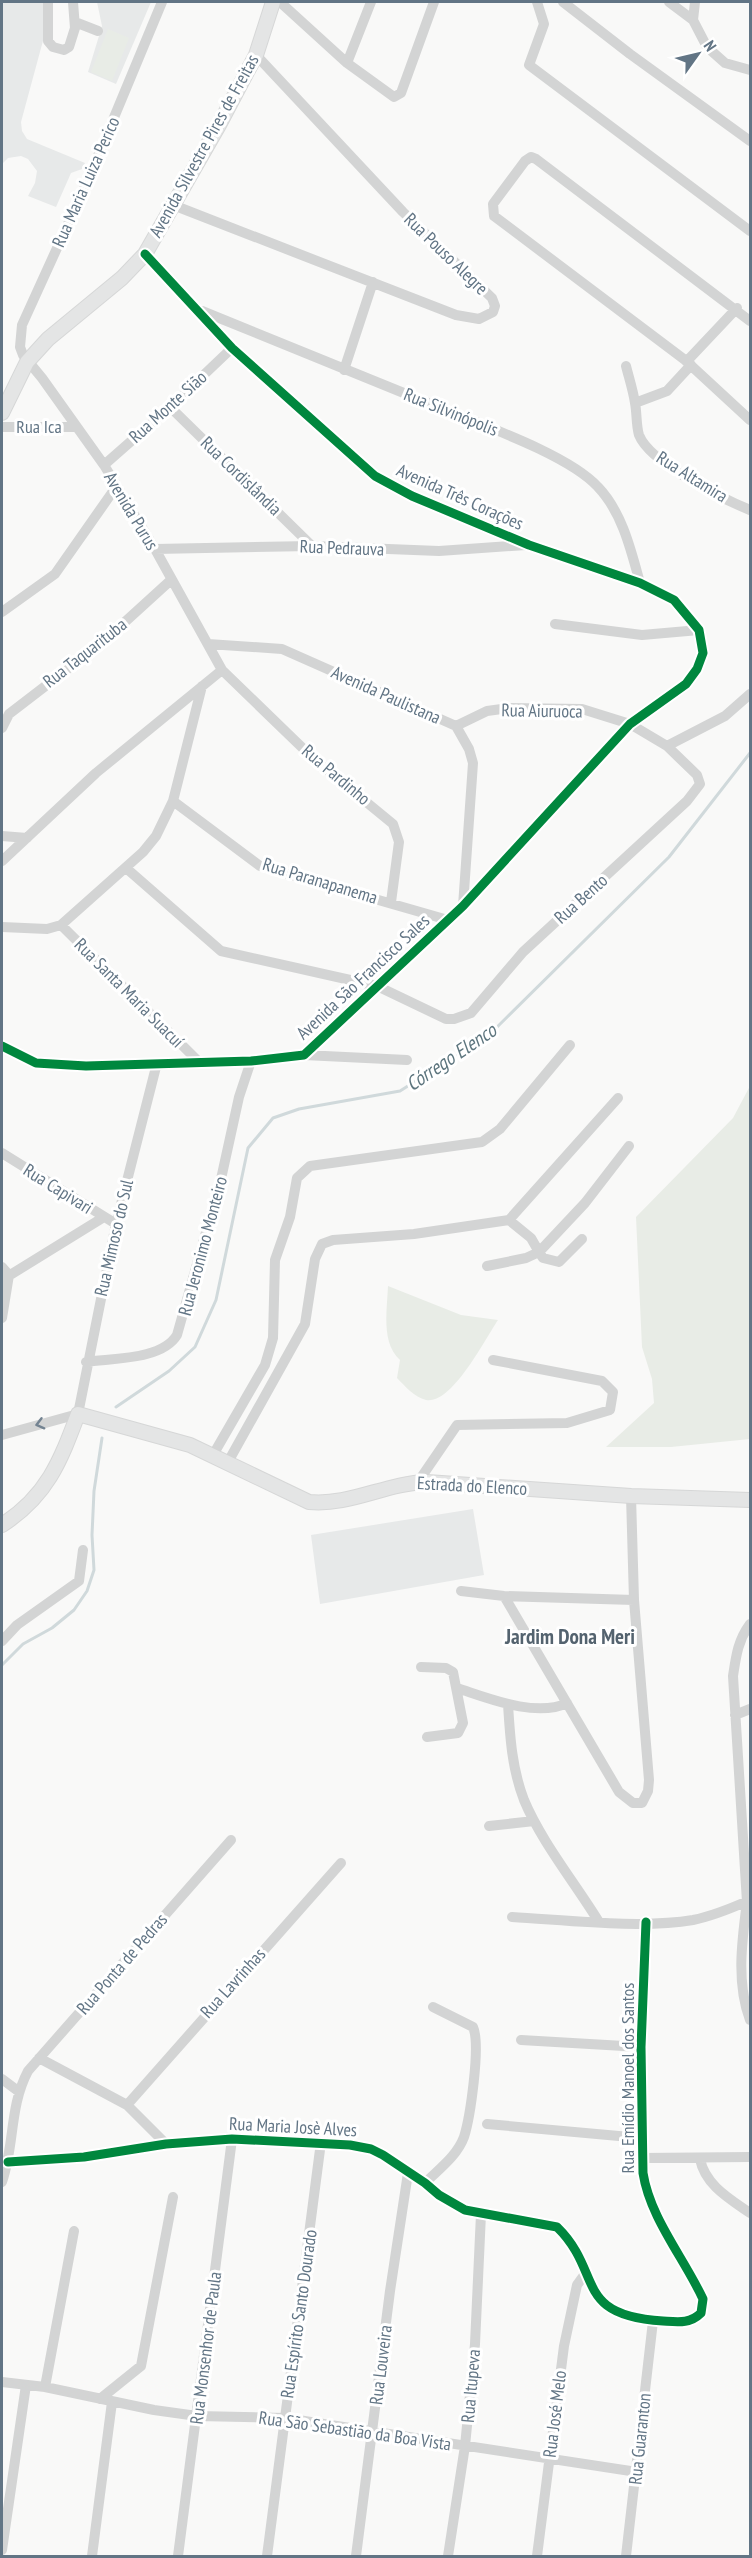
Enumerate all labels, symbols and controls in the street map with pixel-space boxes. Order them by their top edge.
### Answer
north arrow [668,24,728,84]
text: N [700,36,721,55]
street label: Avenida Silvestre Pires de Freitas [144,50,263,241]
street label: Rua Maria Luiza Perico [47,113,125,251]
street label: Rua Pouso Alegre [400,208,493,299]
street label: Rua Monte Sião [124,365,212,448]
street label: Rua Silvinópolis [401,382,502,441]
street label: Rua Ica [16,415,62,438]
street label: Rua Cordislândia [196,431,287,520]
street label: Rua Altamira [652,446,732,507]
street label: Avenida Três Corações [393,458,527,535]
street label: Avenida Purus [99,467,164,554]
street label: Rua Pedrauva [299,535,385,560]
street label: Rua Taquarituba [38,613,131,692]
street label: Avenida Paulistana [328,660,444,729]
street label: Rua Aiuruoca [501,698,583,723]
street label: Rua Pardinho [297,739,375,810]
street label: Rua Paranapanema [260,852,380,909]
street label: Rua Bento [549,869,612,929]
street label: Avenida São Francisco Sales [291,909,434,1044]
street label: Rua Santa Maria Suacuí [70,933,189,1052]
water label: Córrego Elenco [401,1017,502,1097]
street label: Rua Capivari [19,1158,97,1219]
street label: Rua Jeronimo Monteiro [173,1174,232,1318]
street label: Rua Mimoso do Sul [89,1176,138,1299]
one-way arrow [35,1416,45,1429]
street label: Estrada do Elenco [416,1471,528,1500]
district label: Jardim Dona Meri [504,1623,635,1650]
street label: Rua Ponta de Pedras [71,1908,172,2019]
street label: Rua Lavrinhas [195,1943,270,2023]
street label: Rua Emídio Manoel dos Santos [616,1983,639,2173]
street label: Rua Maria Josè Alves [228,2112,358,2141]
street label: Rua Espírito Santo Dourado [275,2228,322,2400]
street label: Rua Monsenhor de Paula [185,2270,226,2426]
street label: Rua Louveira [364,2324,397,2406]
street label: Rua Itupeva [456,2348,485,2424]
street label: Rua José Melo [538,2369,571,2459]
street label: Rua Guaranton [623,2392,656,2486]
street label: Rua São Sebastião da Boa Vista [257,2406,453,2455]

